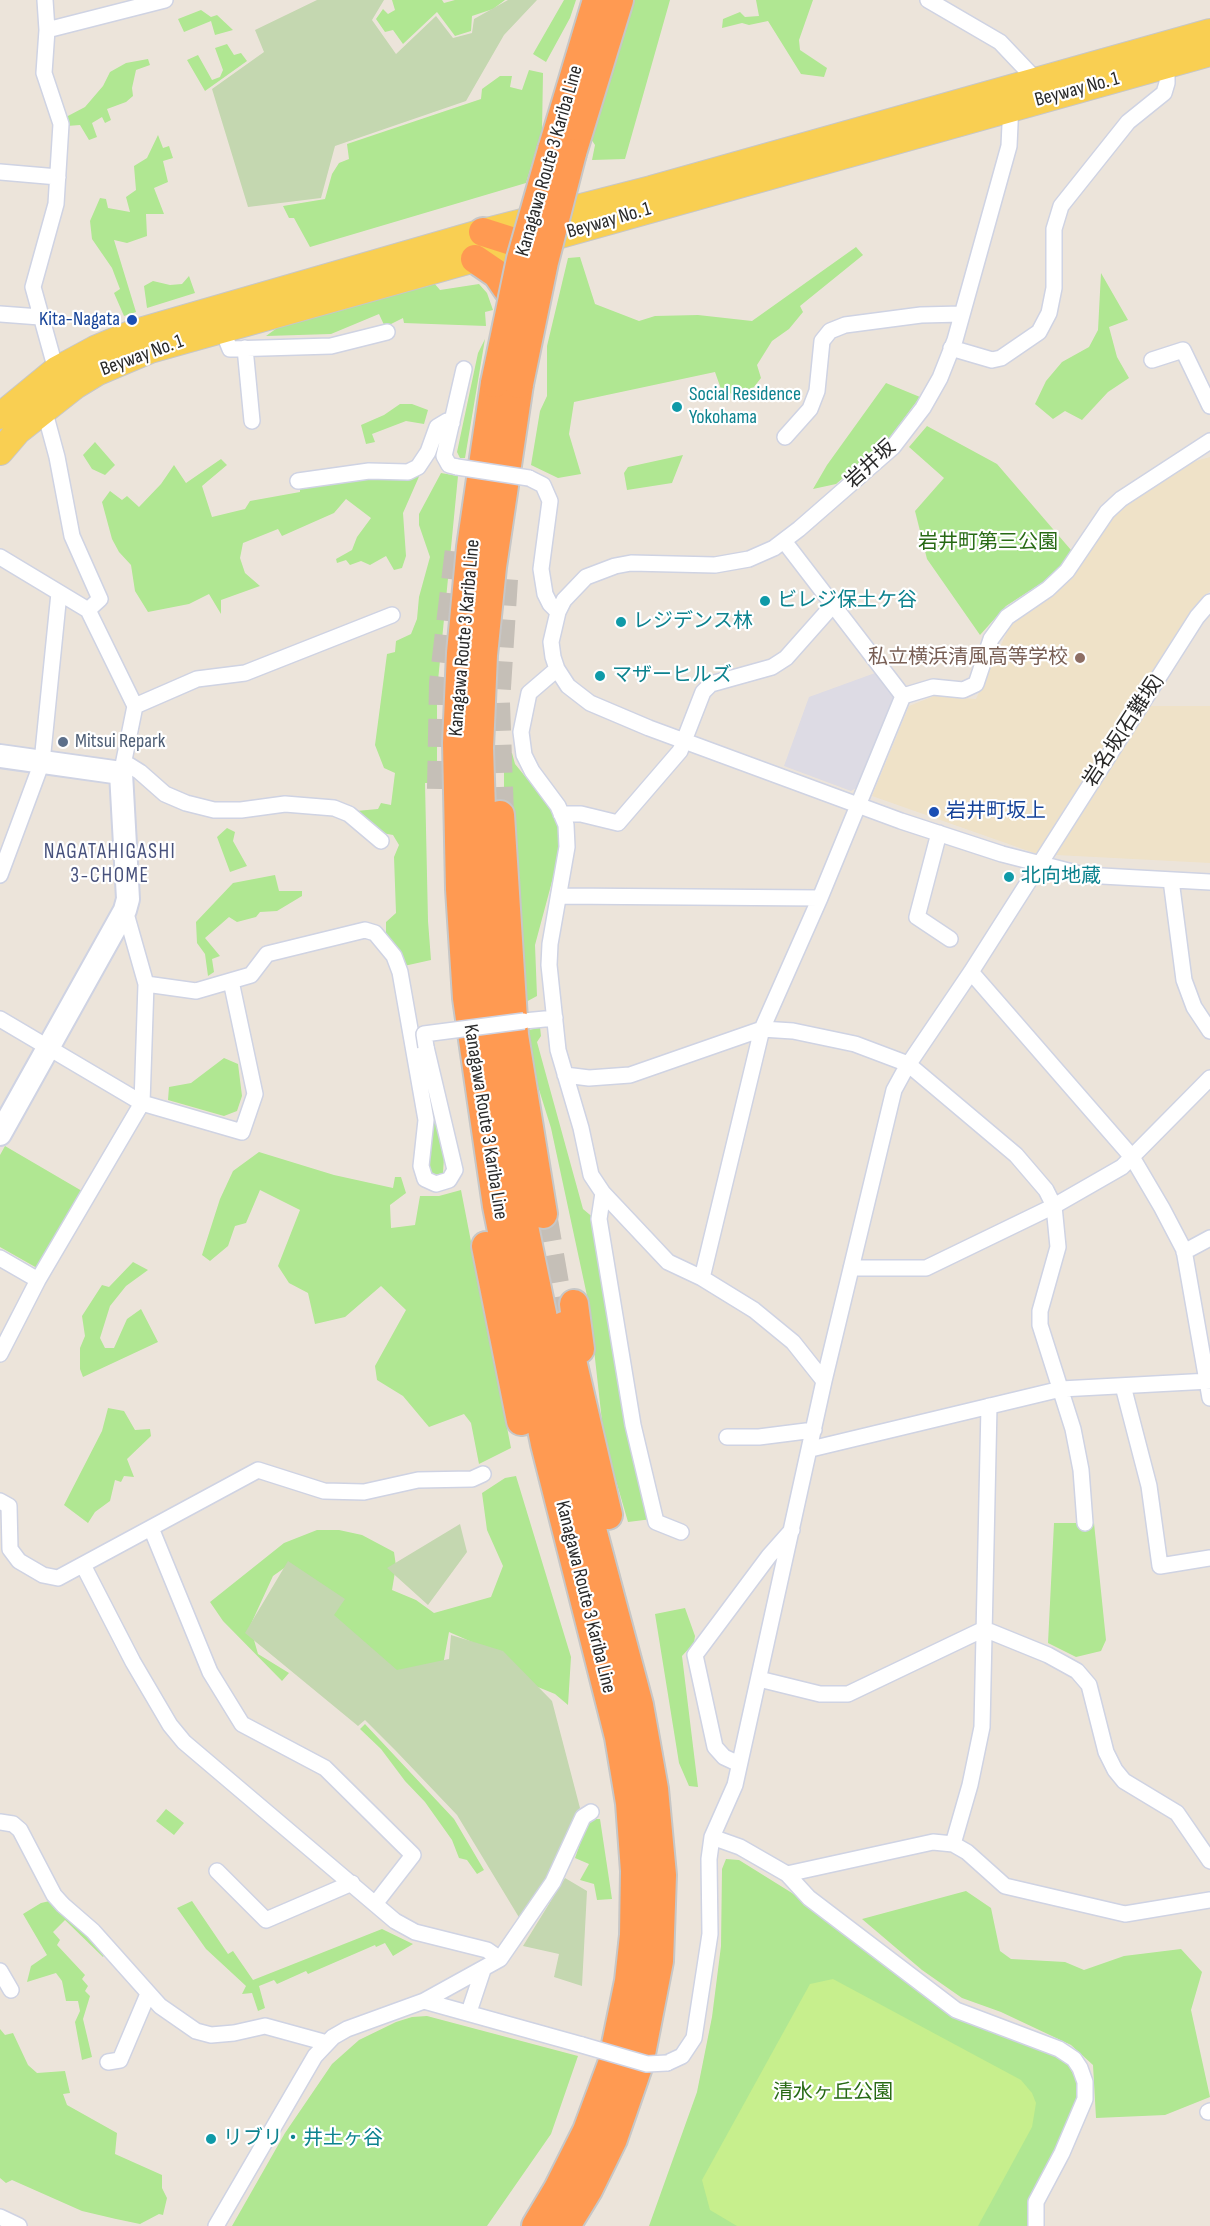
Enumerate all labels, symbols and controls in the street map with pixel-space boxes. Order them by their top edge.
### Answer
street label: Kanagawa Route 3 Kariba Line [511,63,589,259]
street label: Beyway No. 1 [1032,67,1122,113]
street label: Beyway No. 1 [564,198,654,244]
place label: Kita-Nagata [39,308,120,332]
marker: Kita-Nagata [125,313,139,327]
street label: Beyway No. 1 [97,330,187,382]
place label: Social Residence Yokohama [689,383,801,430]
marker: Social Residence Yokohama [670,400,684,414]
street label: 岩井坂 [841,436,901,494]
park label: 岩井町第三公園 [918,531,1058,555]
street label: Kanagawa Route 3 Kariba Line [444,539,486,737]
place label: ビレジ保土ケ谷 [777,589,917,613]
marker: ビレジ保土ケ谷 [758,594,772,608]
place label: レジデンス林 [633,610,753,634]
marker: レジデンス林 [614,615,628,629]
place label: 私立横浜清風高等学校 [868,646,1068,670]
marker: 私立横浜清風高等学校 [1073,651,1087,665]
place label: マザーヒルズ [612,664,732,688]
marker: マザーヒルズ [593,669,607,683]
street label: 岩名坂(石難坂) [1079,671,1169,791]
place label: Mitsui Repark [75,730,165,754]
marker: Mitsui Repark [56,735,70,749]
place label: 岩井町坂上 [946,800,1046,824]
marker: 岩井町坂上 [927,805,941,819]
district label: NAGATAHIGASHI 3-CHOME [44,840,176,890]
place label: 北向地蔵 [1021,865,1101,889]
marker: 北向地蔵 [1002,870,1016,884]
street label: Kanagawa Route 3 Kariba Line [458,1023,512,1221]
street label: Kanagawa Route 3 Kariba Line [549,1498,621,1696]
park label: 清水ヶ丘公園 [773,2081,893,2105]
place label: リブリ・井土ヶ谷 [223,2127,383,2151]
marker: リブリ・井土ヶ谷 [204,2132,218,2146]

